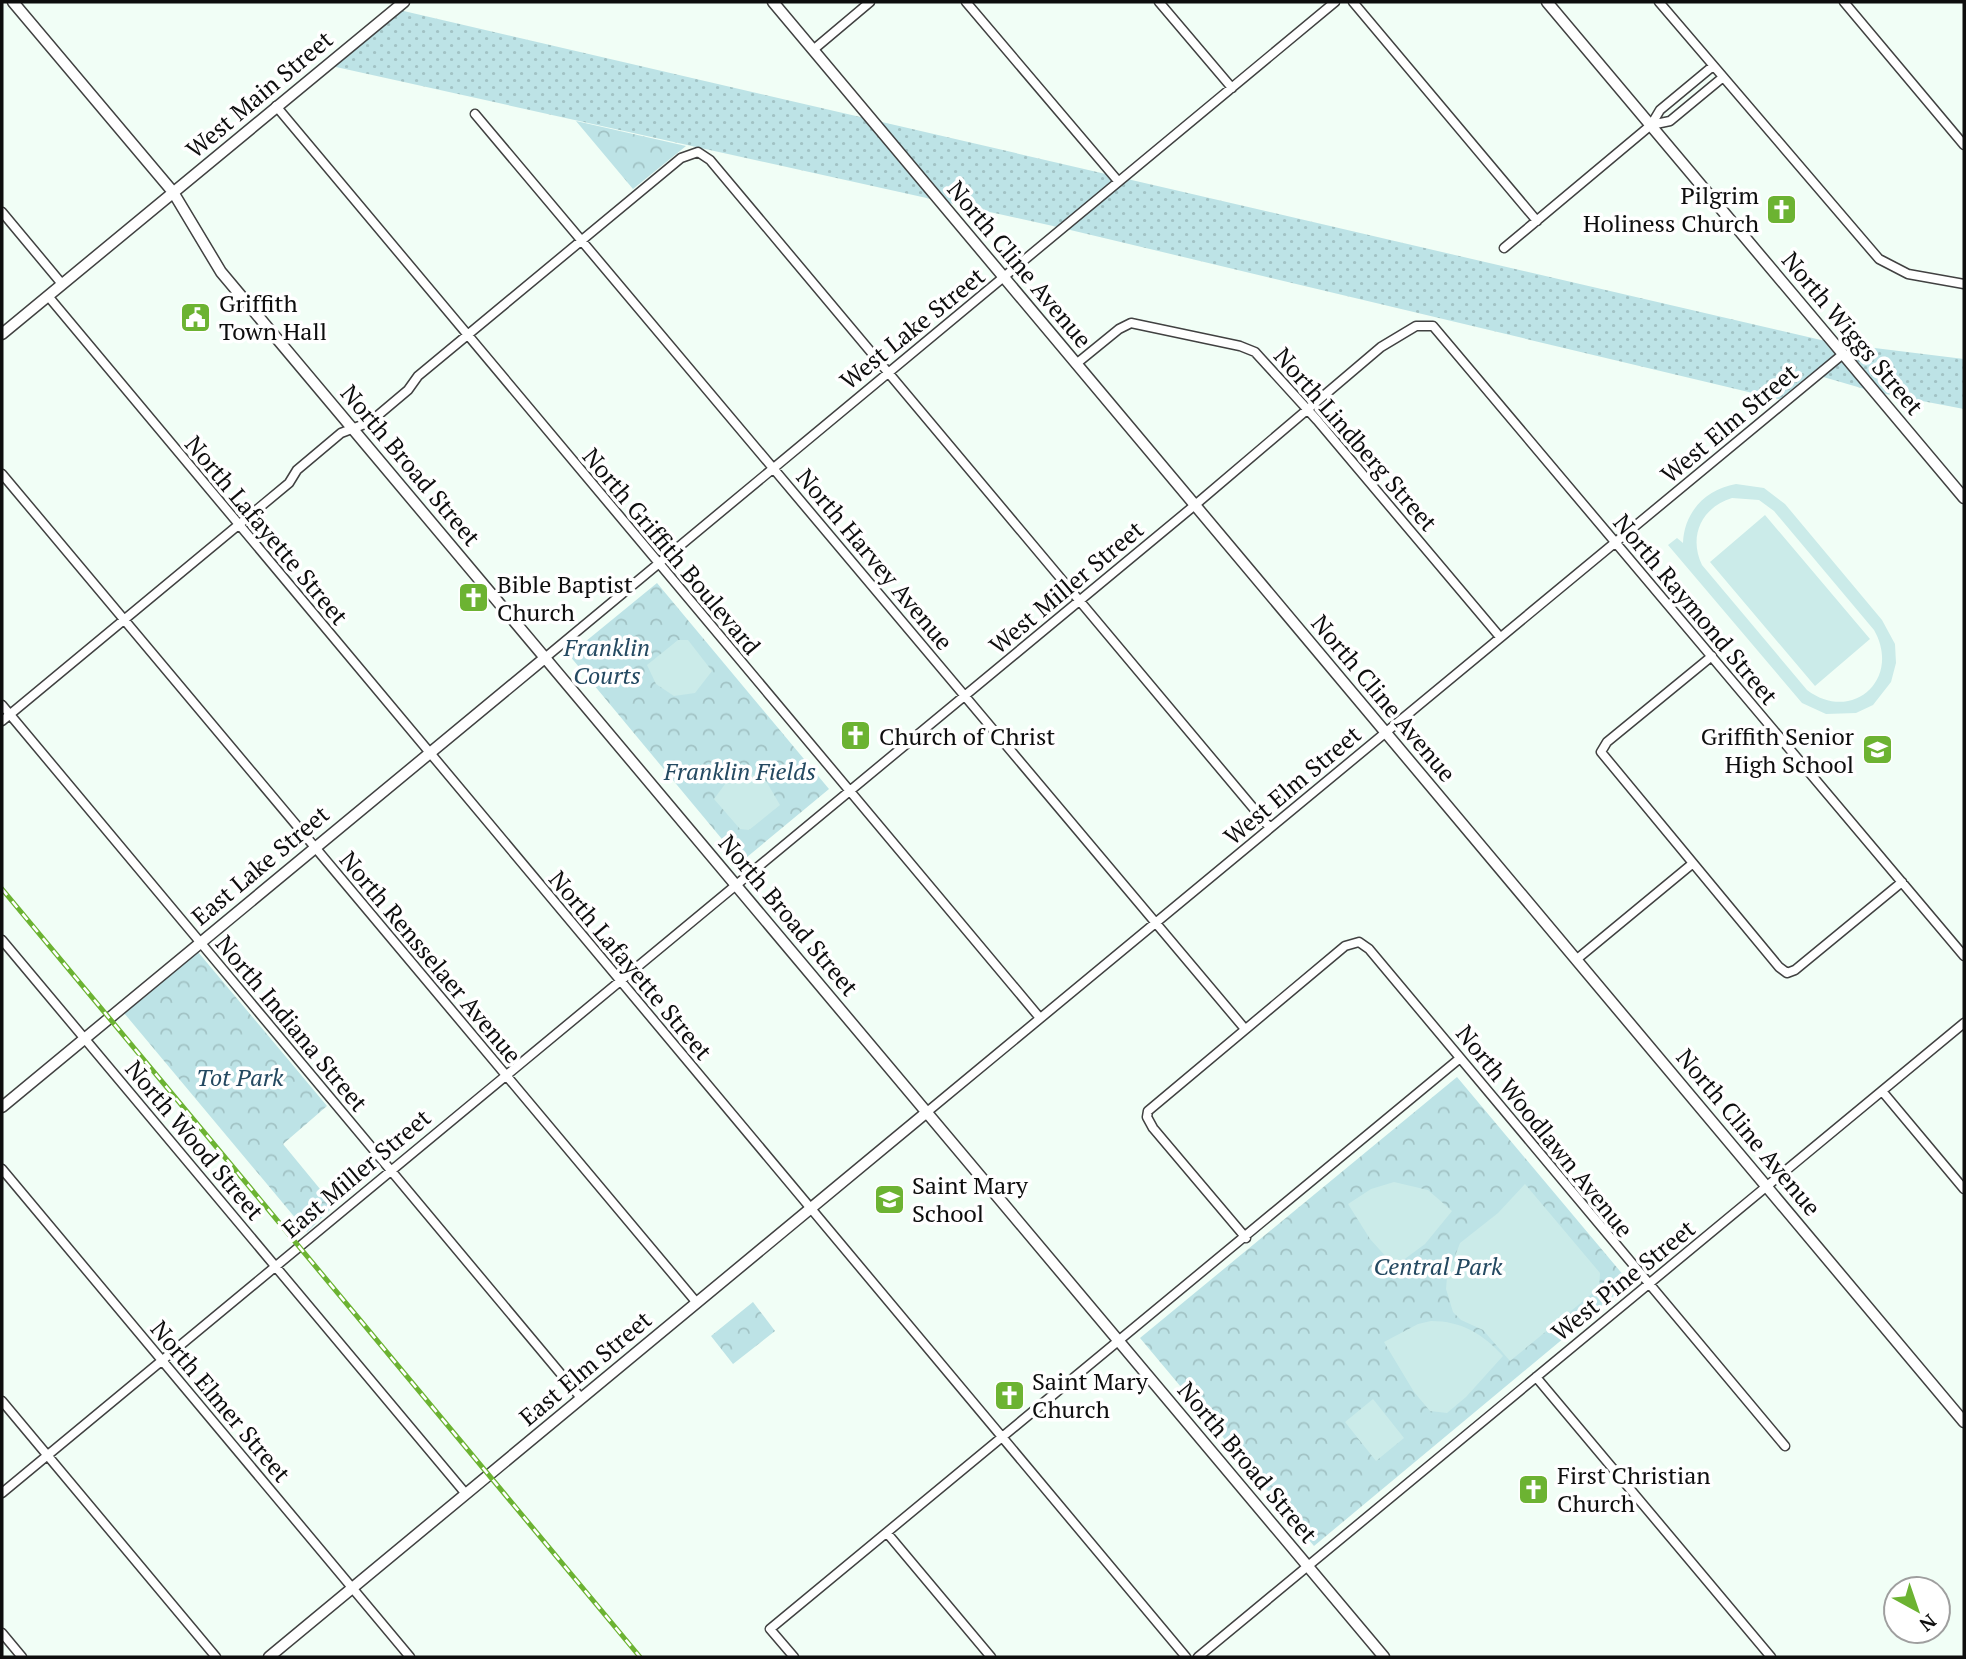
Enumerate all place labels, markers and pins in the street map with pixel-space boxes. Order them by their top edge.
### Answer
place label: Pilgrim Holiness Church [1583,179,1759,239]
church icon: Pilgrim Holiness Church [1765,192,1799,226]
place label: Griffith Town Hall [219,287,327,347]
public building icon: Griffith Town Hall [179,300,213,334]
place label: Bible Baptist Church [497,568,633,628]
church icon: Bible Baptist Church [457,581,491,615]
church icon: Church of Christ [839,719,873,753]
place label: Church of Christ [879,720,1055,752]
place label: Griffith Senior High School [1701,720,1855,780]
school or university icon: Griffith Senior High School [1860,733,1894,767]
place label: Saint Mary School [912,1169,1029,1229]
school or university icon: Saint Mary School [872,1182,906,1216]
place label: Saint Mary Church [1032,1365,1149,1425]
church icon: Saint Mary Church [992,1378,1026,1412]
place label: First Christian Church [1557,1459,1711,1519]
church icon: First Christian Church [1517,1472,1551,1506]

